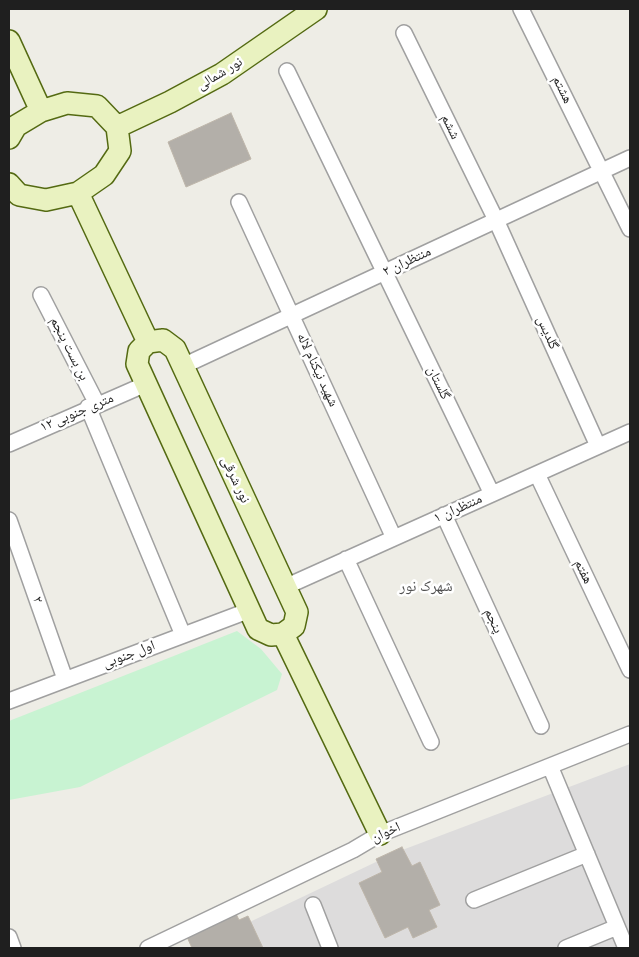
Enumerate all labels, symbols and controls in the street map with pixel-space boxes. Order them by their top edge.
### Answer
street label: نور شمالی [194,54,246,94]
street label: هشتم [548,73,576,107]
street label: ششم [437,112,463,142]
street label: منتظران ۲ [380,244,434,280]
street label: بن بست پنجم [46,314,92,384]
street label: گلدیس [532,314,562,352]
street label: شهید نیکنام لاله [293,330,341,410]
street label: گلستان [423,363,453,403]
street label: ۱۲ متری جنوبی [38,390,116,436]
street label: نور شرقی [217,454,253,506]
street label: منتظران ۱ [431,491,485,527]
street label: هفتم [570,557,596,587]
district label: شهرک نور [399,578,453,596]
street label: ۲ [28,594,46,606]
street label: پنجم [480,606,506,636]
street label: اول جنوبی [100,637,158,673]
street label: اخوان [369,819,403,847]

